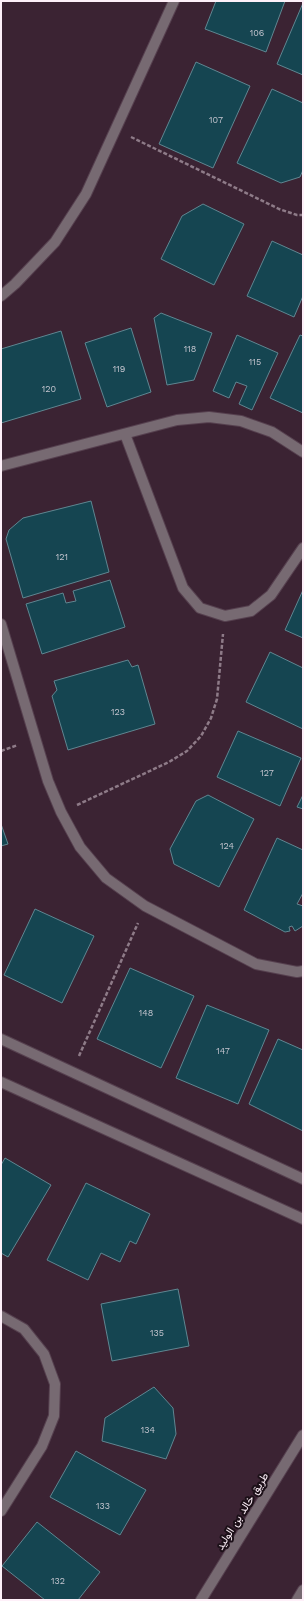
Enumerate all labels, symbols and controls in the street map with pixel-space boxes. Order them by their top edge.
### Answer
house number: 106 [250,28,264,38]
house number: 107 [209,115,223,125]
house number: 118 [184,344,196,354]
house number: 115 [249,357,261,367]
house number: 119 [113,364,125,374]
house number: 120 [42,384,57,394]
house number: 121 [56,552,68,562]
house number: 123 [111,707,125,717]
house number: 127 [260,768,274,778]
house number: 124 [220,841,234,851]
house number: 148 [139,1008,153,1018]
house number: 147 [216,1046,230,1056]
house number: 135 [150,1328,164,1338]
house number: 134 [141,1425,156,1435]
street label: طريق خالد بن الوليد [213,1470,271,1552]
house number: 133 [96,1501,110,1511]
house number: 132 [51,1576,65,1586]

